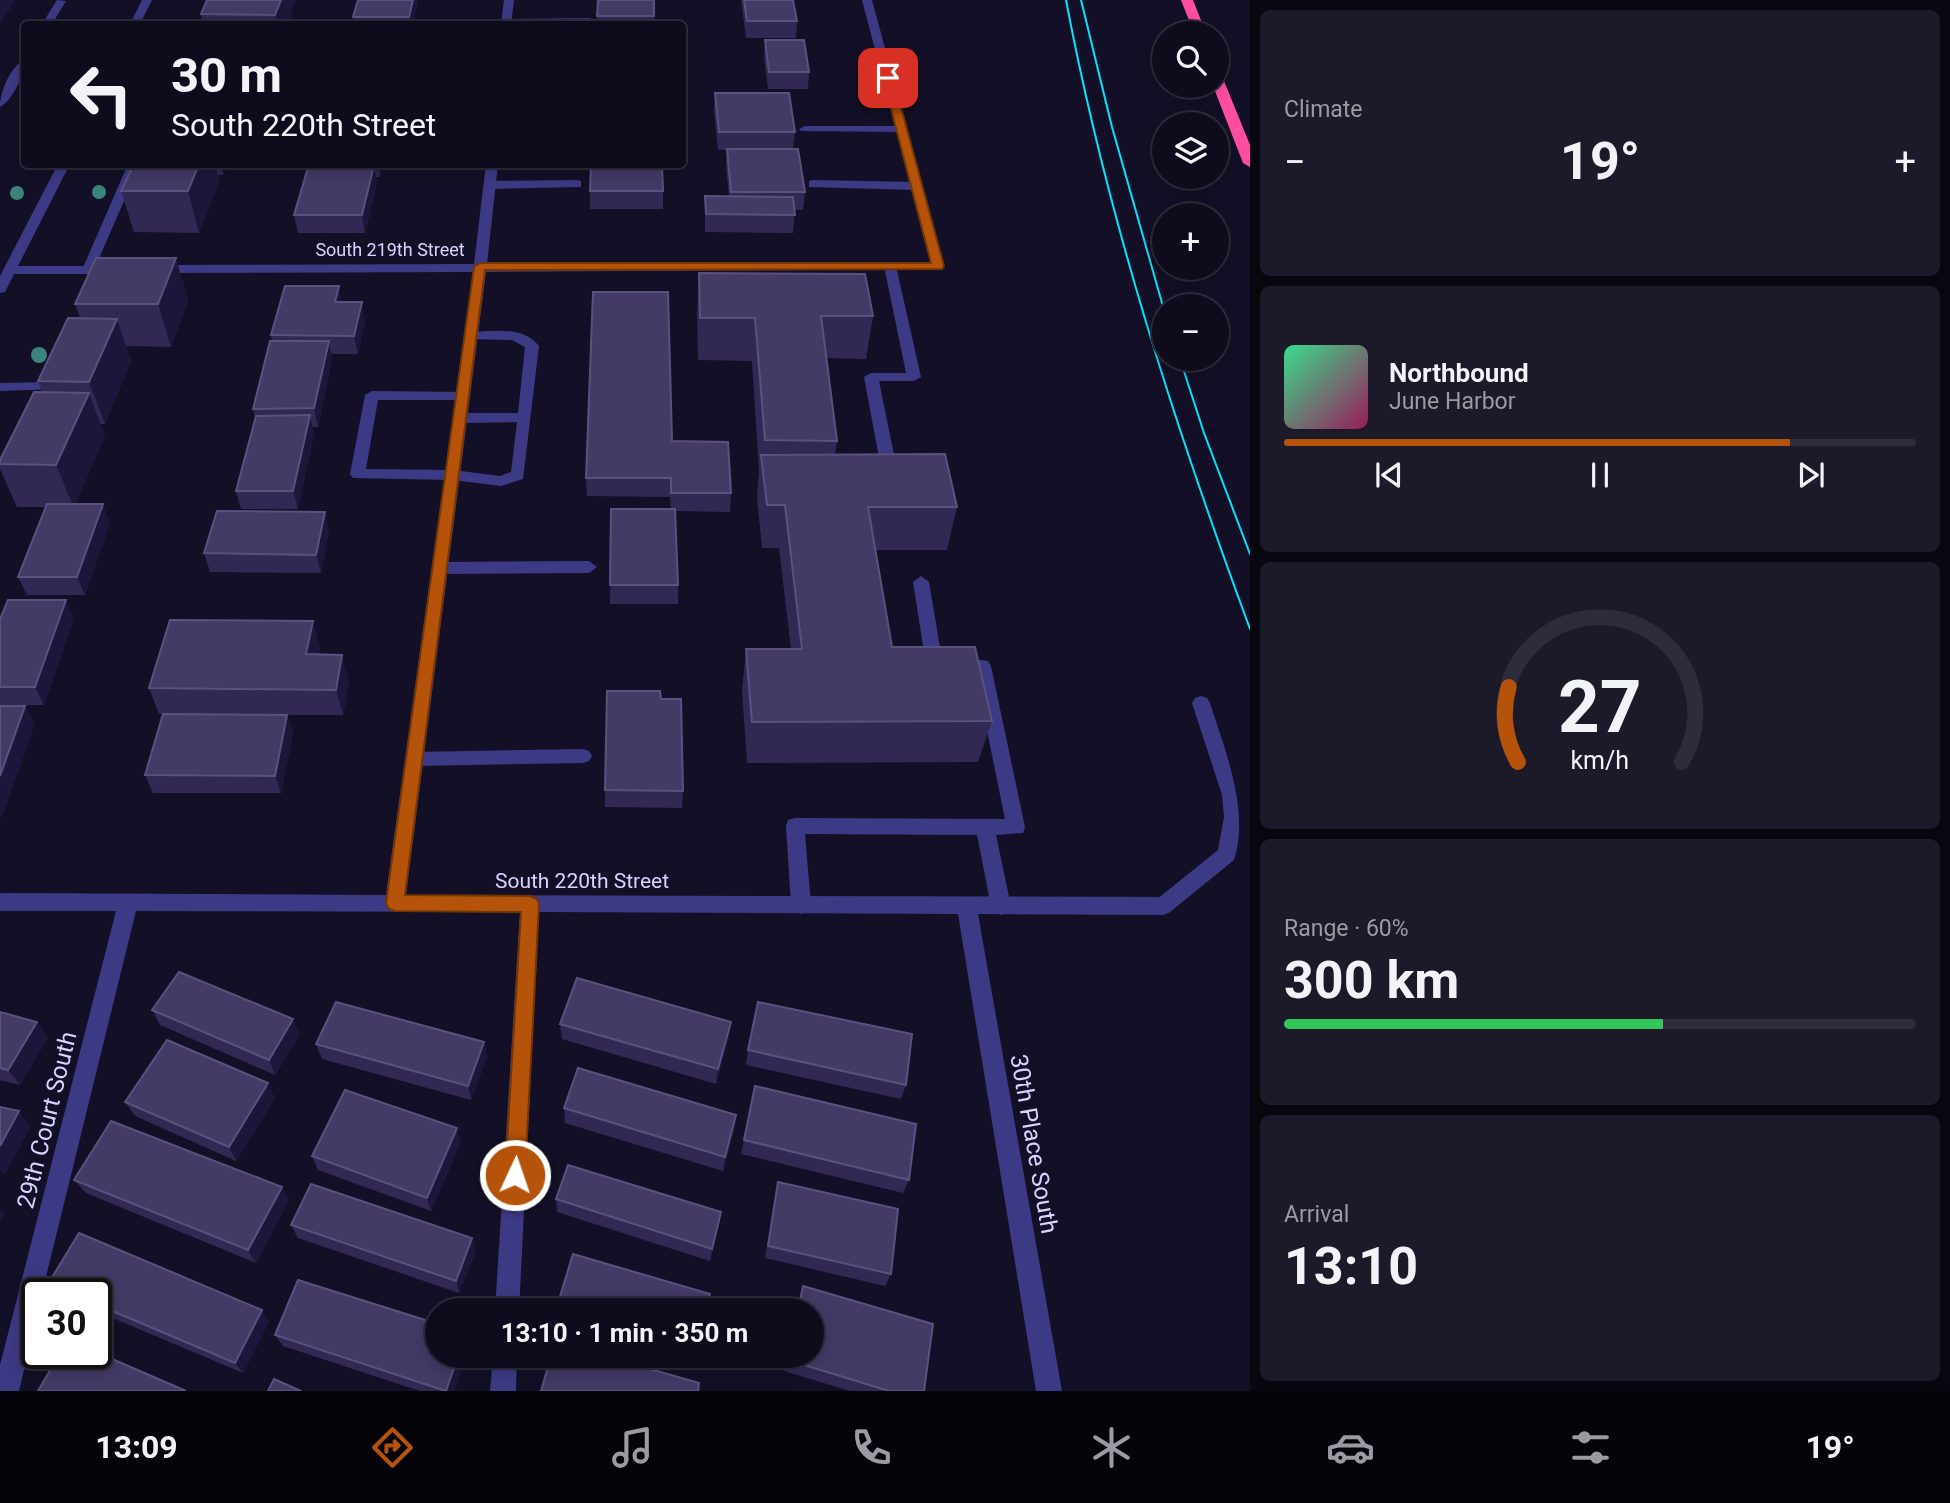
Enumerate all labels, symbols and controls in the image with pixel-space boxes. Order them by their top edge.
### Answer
map controls [1152,21,1229,371]
button: search [1152,21,1229,98]
text: 30 m [171,47,282,104]
pin [858,48,918,108]
icon: left [56,49,147,140]
icon: arrive [869,59,907,97]
text: Climate [1284,96,1363,123]
text: South 220th Street [171,106,436,144]
button: layers [1152,112,1229,189]
text: 19° [1560,131,1640,192]
text: − [1284,140,1306,184]
text: + [1894,140,1916,184]
button: + [1152,203,1229,280]
street label: South 219th Street [315,239,465,260]
button: − [1152,294,1229,371]
text: Northbound [1389,358,1529,388]
text: June Harbor [1389,388,1516,415]
icon: previous [1370,456,1408,494]
icon: pause [1581,456,1619,494]
icon: next [1792,456,1830,494]
text: 27 [1558,664,1642,750]
text: km/h [1571,745,1629,774]
street label: South 220th Street [495,869,669,893]
text: Range · 60% [1284,915,1409,942]
text: 300 km [1284,950,1459,1011]
street label: 29th Court South [11,1029,83,1211]
street label: 30th Place South [1004,1052,1064,1236]
position arrow [478,1138,552,1212]
text: Arrival [1284,1201,1349,1228]
text: 13:10 [1284,1236,1418,1297]
speed limit sign: 30 [21,1278,112,1369]
text: 13:10 · 1 min · 350 m [501,1318,748,1348]
icon: directions [368,1423,417,1472]
icon: music [608,1423,657,1472]
icon: phone [847,1423,896,1472]
icon: climate [1087,1423,1136,1472]
icon: car [1326,1423,1375,1472]
icon: filters [1566,1423,1615,1472]
text: 13:09 [95,1428,178,1466]
text: 19° [1805,1428,1855,1466]

